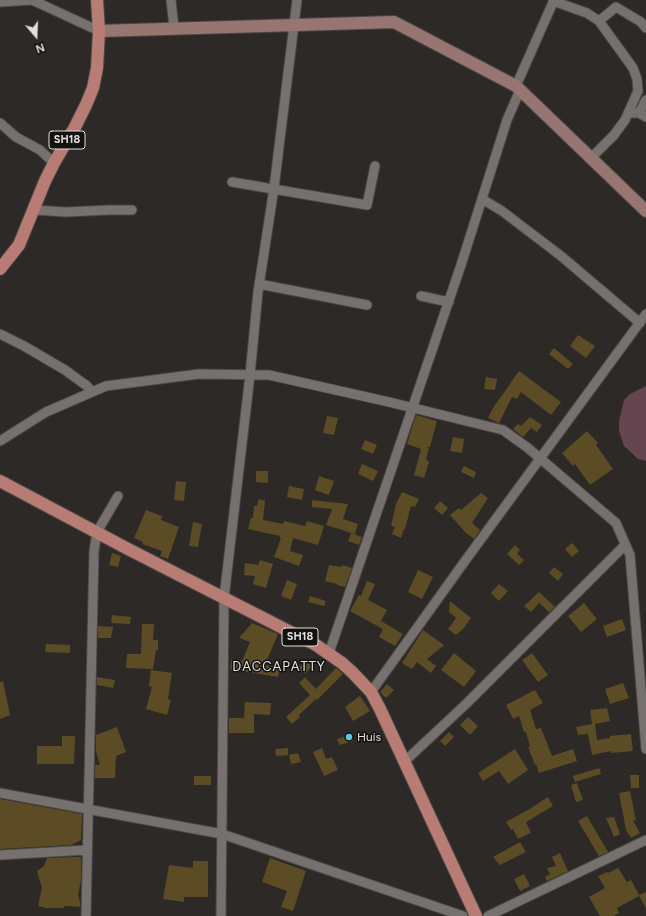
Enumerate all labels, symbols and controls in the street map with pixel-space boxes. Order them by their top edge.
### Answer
north arrow [16,16,56,56]
text: N [34,40,46,55]
road number: SH18 [49,131,85,149]
road number: SH18 [282,628,318,646]
district label: DACCAPATTY [232,659,326,675]
place label: Huis [357,730,381,744]
marker: Huis [344,732,354,742]

